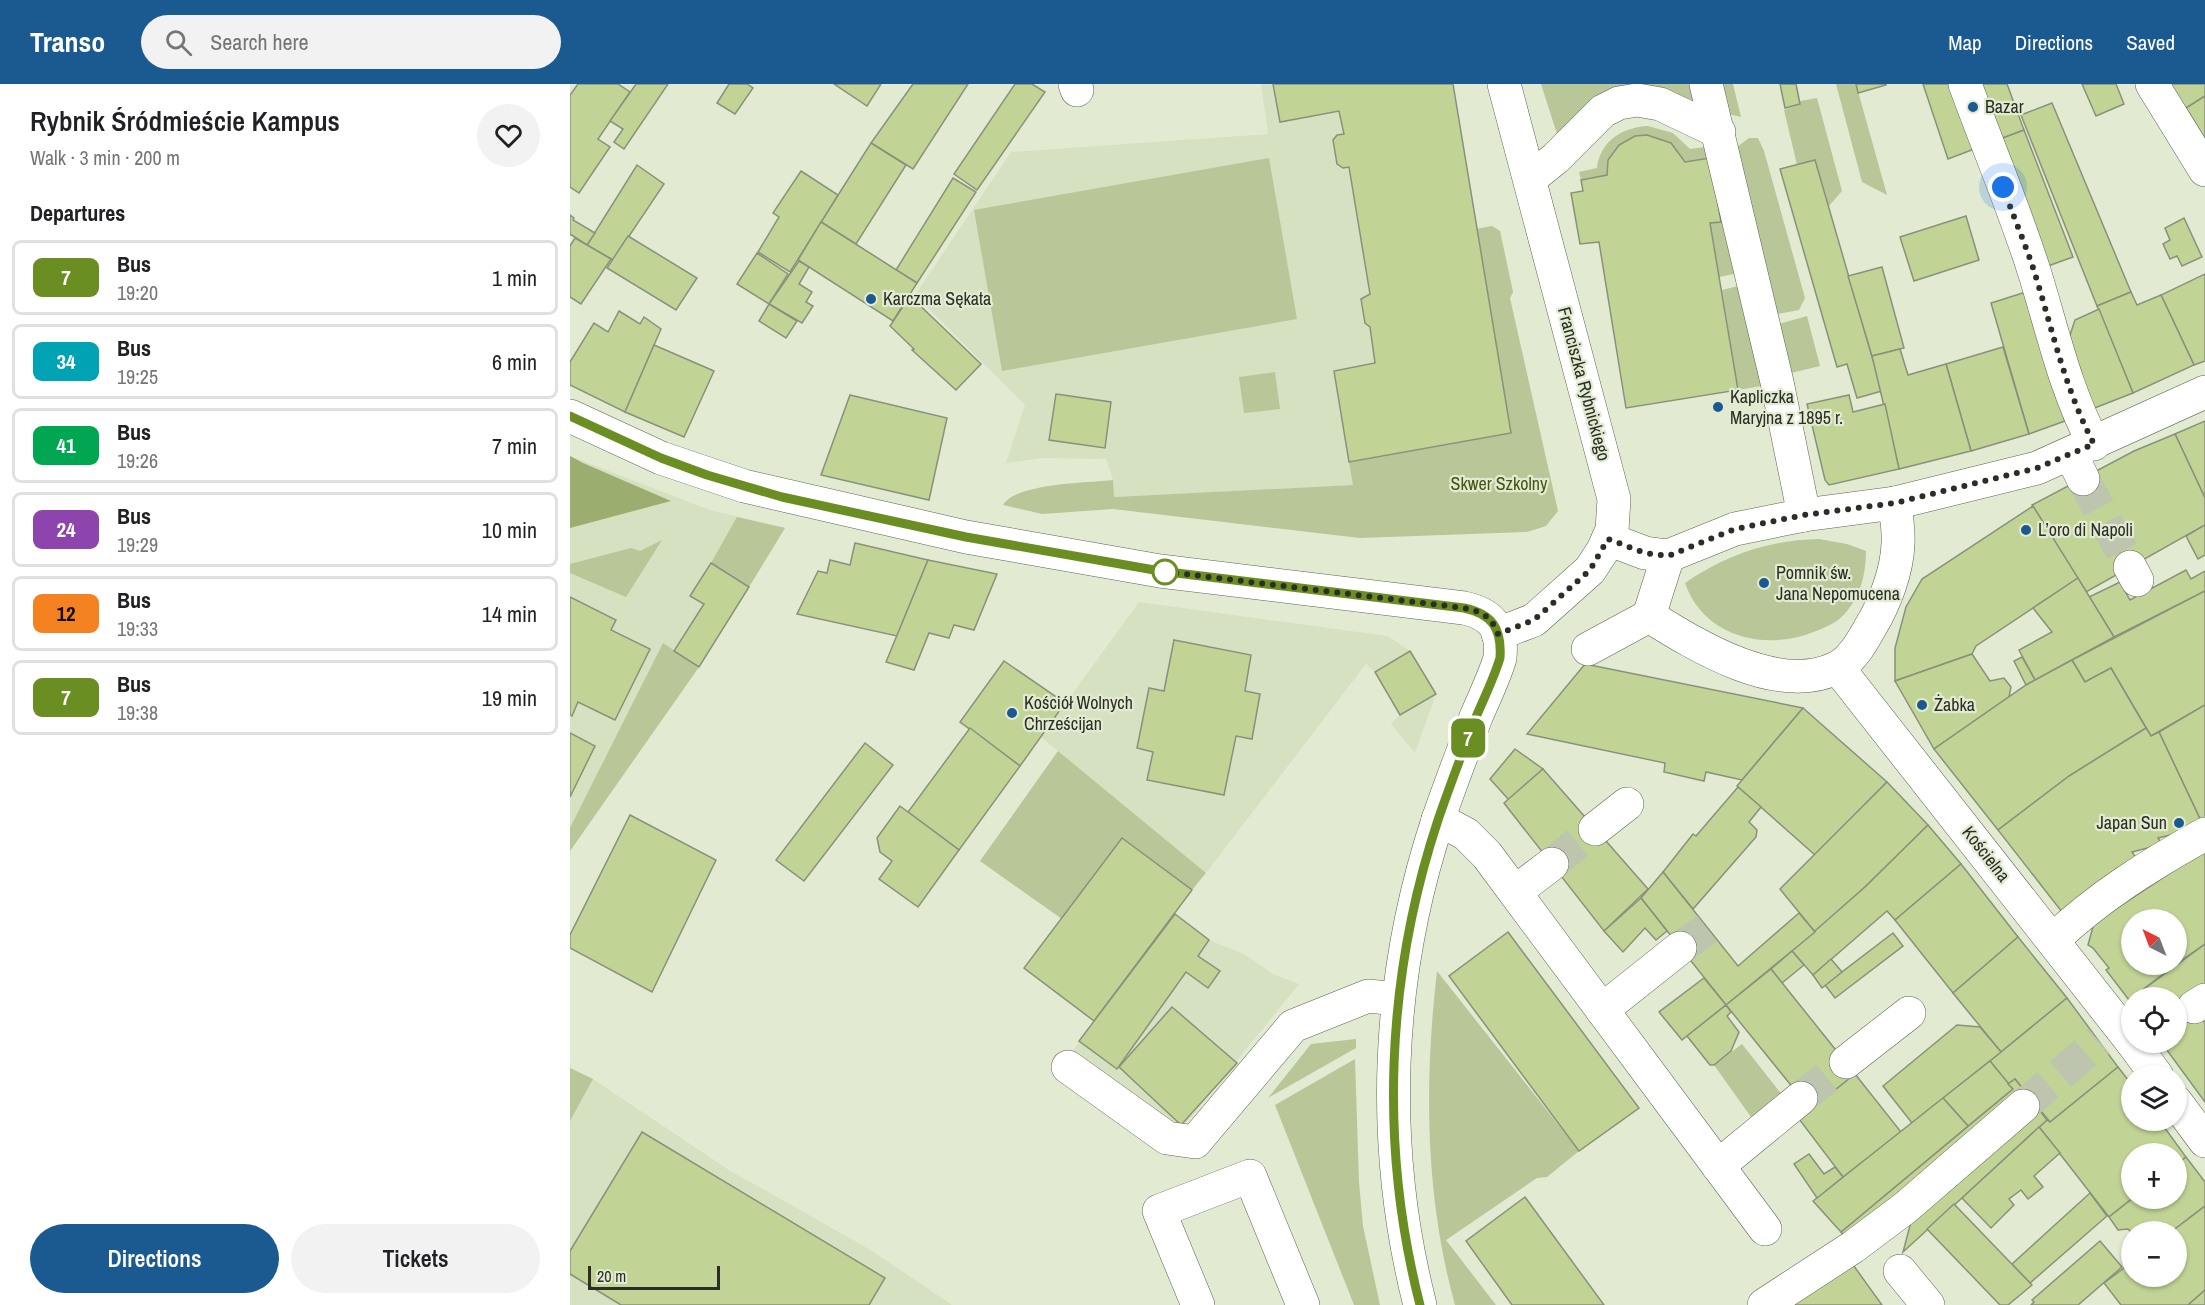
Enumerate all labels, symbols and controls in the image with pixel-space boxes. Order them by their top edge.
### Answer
search box [141,15,561,69]
text: Transo [30,23,105,61]
icon: search [162,26,195,59]
text: Search here [210,27,309,57]
text: Map [1948,28,1982,57]
text: Directions [2015,28,2093,57]
text: Saved [2126,28,2175,57]
place label: Bazar [1985,94,2024,119]
marker: Bazar [1966,100,1980,114]
text: Rybnik Śródmieście Kampus [30,102,340,140]
button: heart [477,104,540,167]
text: Walk · 3 min · 200 m [30,144,180,171]
your location [1988,172,2018,202]
text: Departures [30,198,125,228]
text: Bus [117,249,151,279]
text: 7 [61,263,71,292]
text: 1 min [492,263,537,293]
text: 19:20 [117,279,158,306]
place label: Karczma Sękata [883,286,991,311]
marker: Karczma Sękata [864,292,878,306]
street label: Franciszka Rybnickiego [1552,304,1617,464]
text: Bus [117,333,151,363]
text: 34 [56,347,76,376]
text: 6 min [492,347,537,377]
text: 19:25 [117,363,158,390]
place label: Kapliczka Maryjna z 1895 r. [1730,384,1843,430]
marker: Kapliczka Maryjna z 1895 r. [1711,400,1725,414]
text: Bus [117,417,151,447]
text: 41 [56,431,76,460]
text: 7 min [492,431,537,461]
text: 19:26 [117,447,158,474]
park label: Skwer Szkolny [1451,471,1548,496]
text: Bus [117,501,151,531]
text: 24 [56,515,76,544]
text: 10 min [482,515,537,545]
place label: L’oro di Napoli [2038,517,2133,542]
marker: L’oro di Napoli [2019,523,2033,537]
text: 19:29 [117,531,158,558]
unlabelled marker [1152,559,1178,585]
place label: Pomnik św. Jana Nepomucena [1776,560,1900,606]
marker: Pomnik św. Jana Nepomucena [1757,576,1771,590]
text: Bus [117,585,151,615]
text: 12 [56,599,76,628]
text: 14 min [482,599,537,629]
text: 19:33 [117,615,158,642]
text: Bus [117,669,151,699]
text: 7 [61,683,71,712]
text: 19 min [482,683,537,713]
place label: Kościół Wolnych Chrześcijan [1024,690,1133,736]
place label: Żabka [1934,692,1975,717]
marker: Żabka [1915,698,1929,712]
text: 19:38 [117,699,158,726]
marker: Kościół Wolnych Chrześcijan [1005,706,1019,720]
line badge: 7 [1448,718,1488,758]
text: 7 [1463,724,1473,753]
place label: Japan Sun [2096,810,2167,835]
marker: Japan Sun [2172,816,2186,830]
street label: Kościelna [1957,820,2016,887]
north arrow [2121,909,2187,975]
map controls [2121,909,2187,1287]
button: locate [2121,987,2187,1053]
button: layers [2121,1065,2187,1131]
button: + [2121,1143,2187,1209]
button: − [2121,1221,2187,1287]
button: Directions [30,1224,279,1293]
button: Tickets [291,1224,540,1293]
scale bar [588,1263,720,1290]
text: 20 m [597,1265,626,1287]

